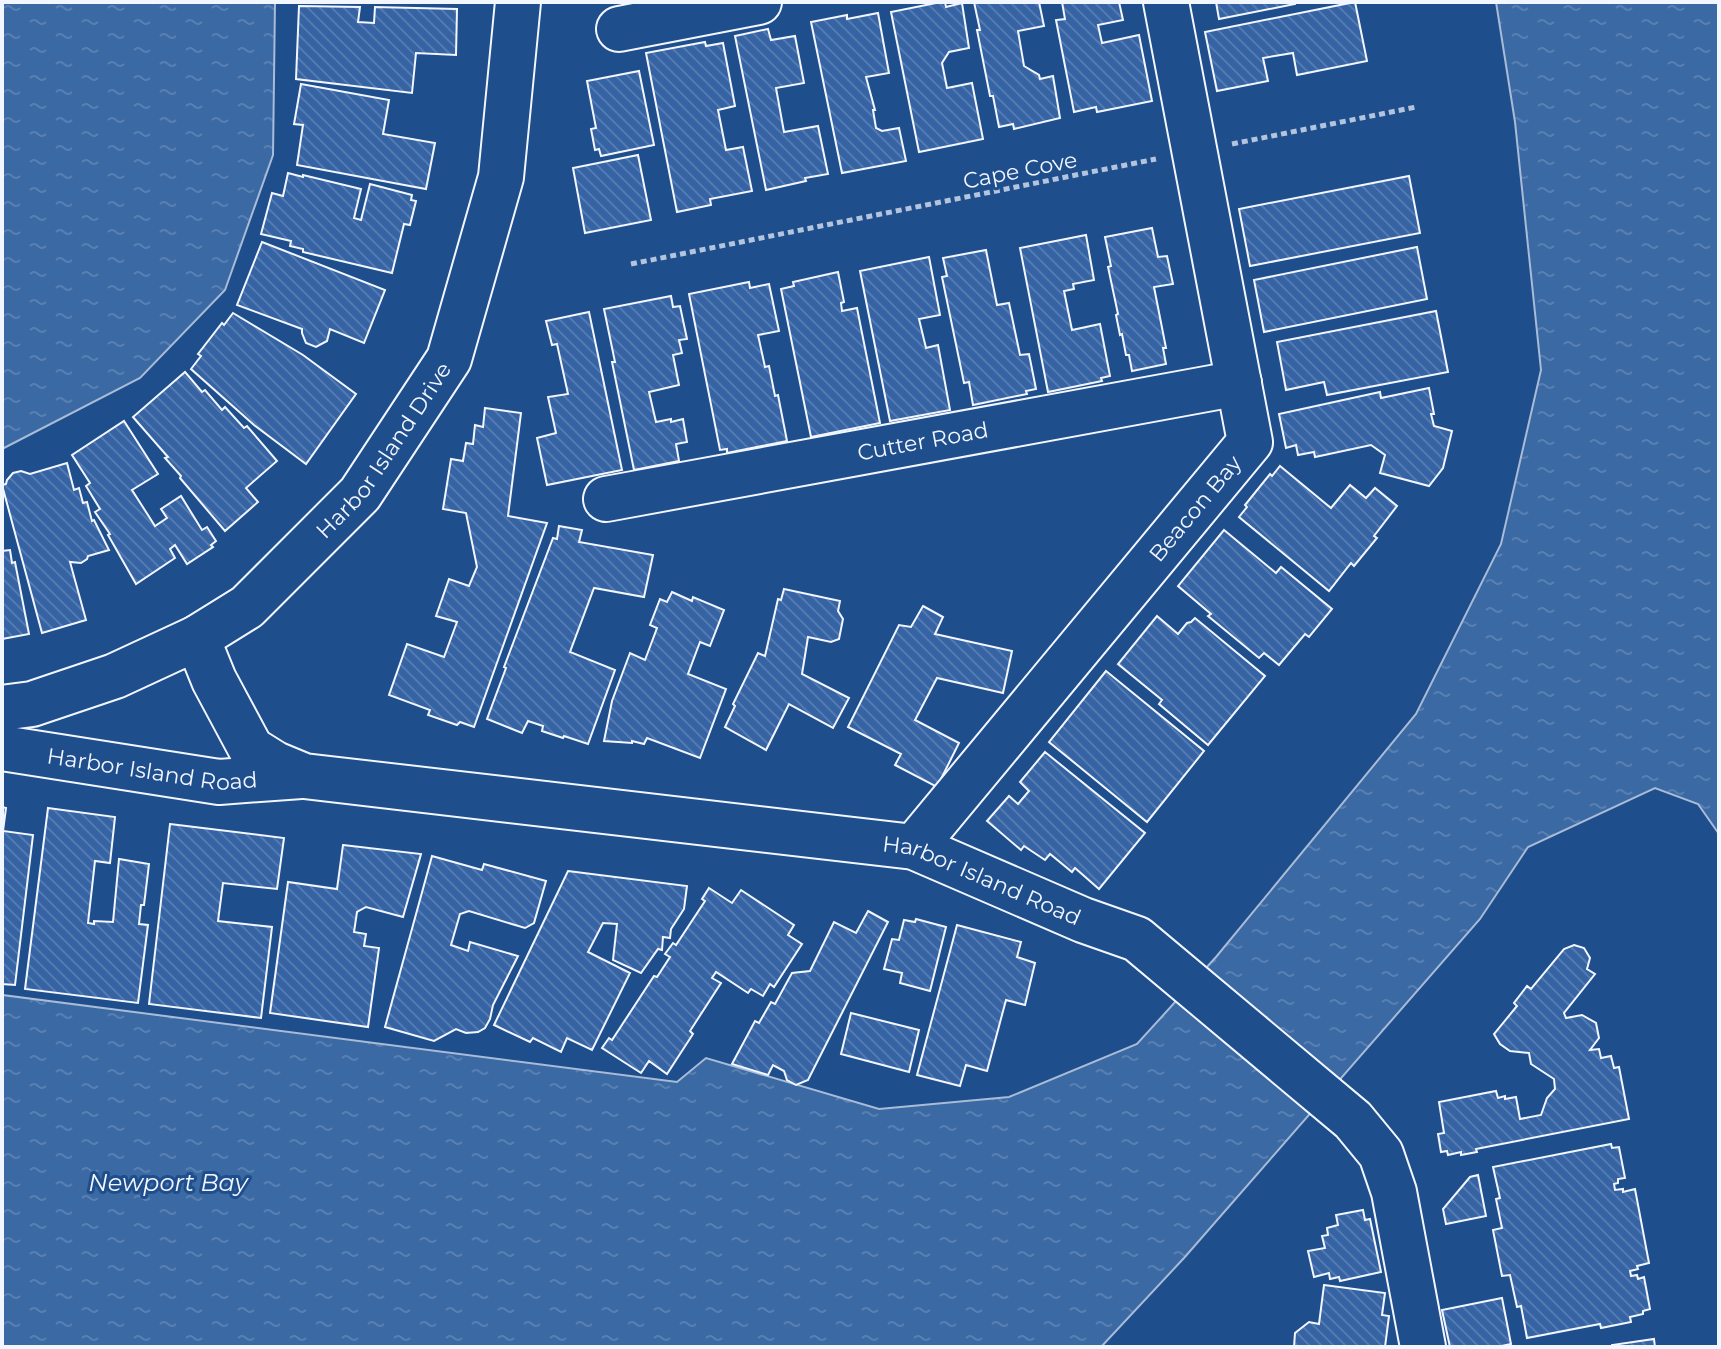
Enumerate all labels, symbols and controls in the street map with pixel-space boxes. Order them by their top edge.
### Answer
street label: Cape Cove [961,146,1080,195]
street label: Harbor Island Drive [310,357,457,544]
street label: Cutter Road [855,416,990,467]
street label: Beacon Bay [1143,450,1247,567]
street label: Harbor Island Road [45,742,258,796]
street label: Harbor Island Road [881,830,1085,932]
water label: Newport Bay [88,1168,250,1197]

